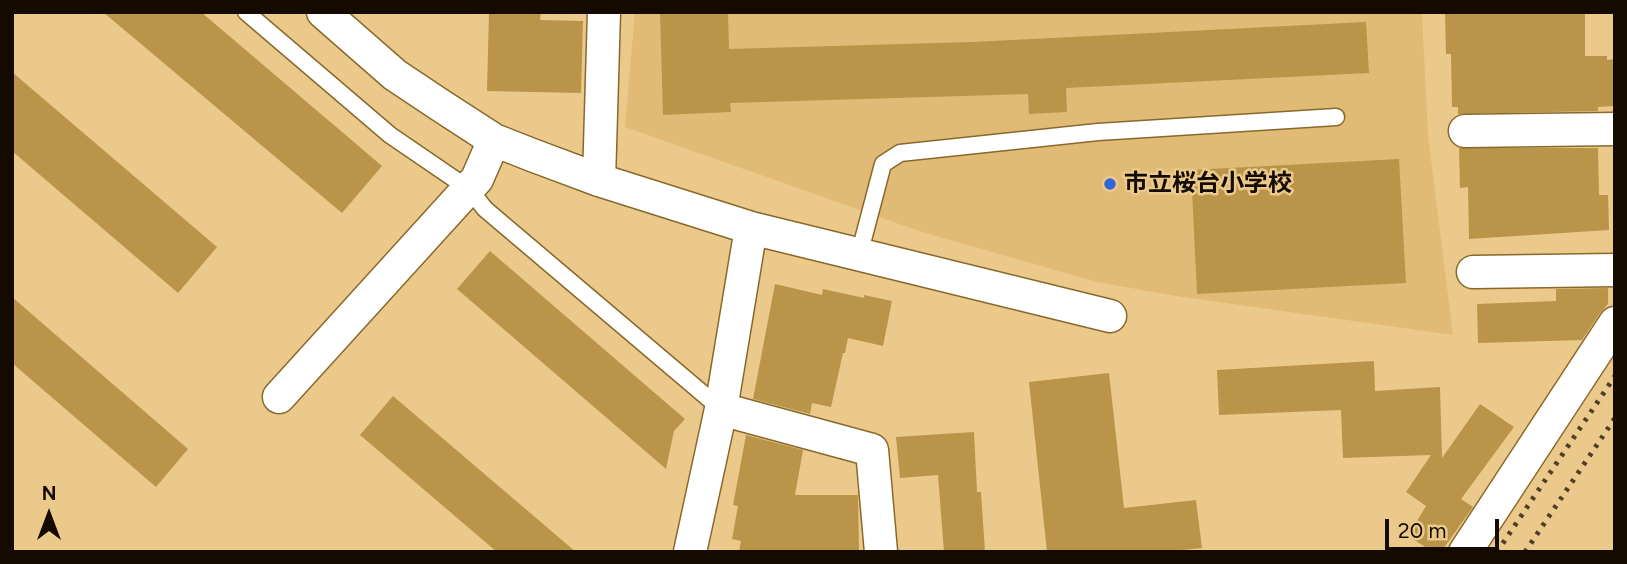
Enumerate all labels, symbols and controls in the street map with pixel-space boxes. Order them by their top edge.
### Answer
place label: 市立桜台小学校 [1124,170,1292,198]
marker: 市立桜台小学校 [1102,176,1118,192]
north arrow [14,480,84,550]
text: N [42,482,56,505]
scale bar [1389,504,1503,548]
text: 20 m [1398,518,1446,543]

